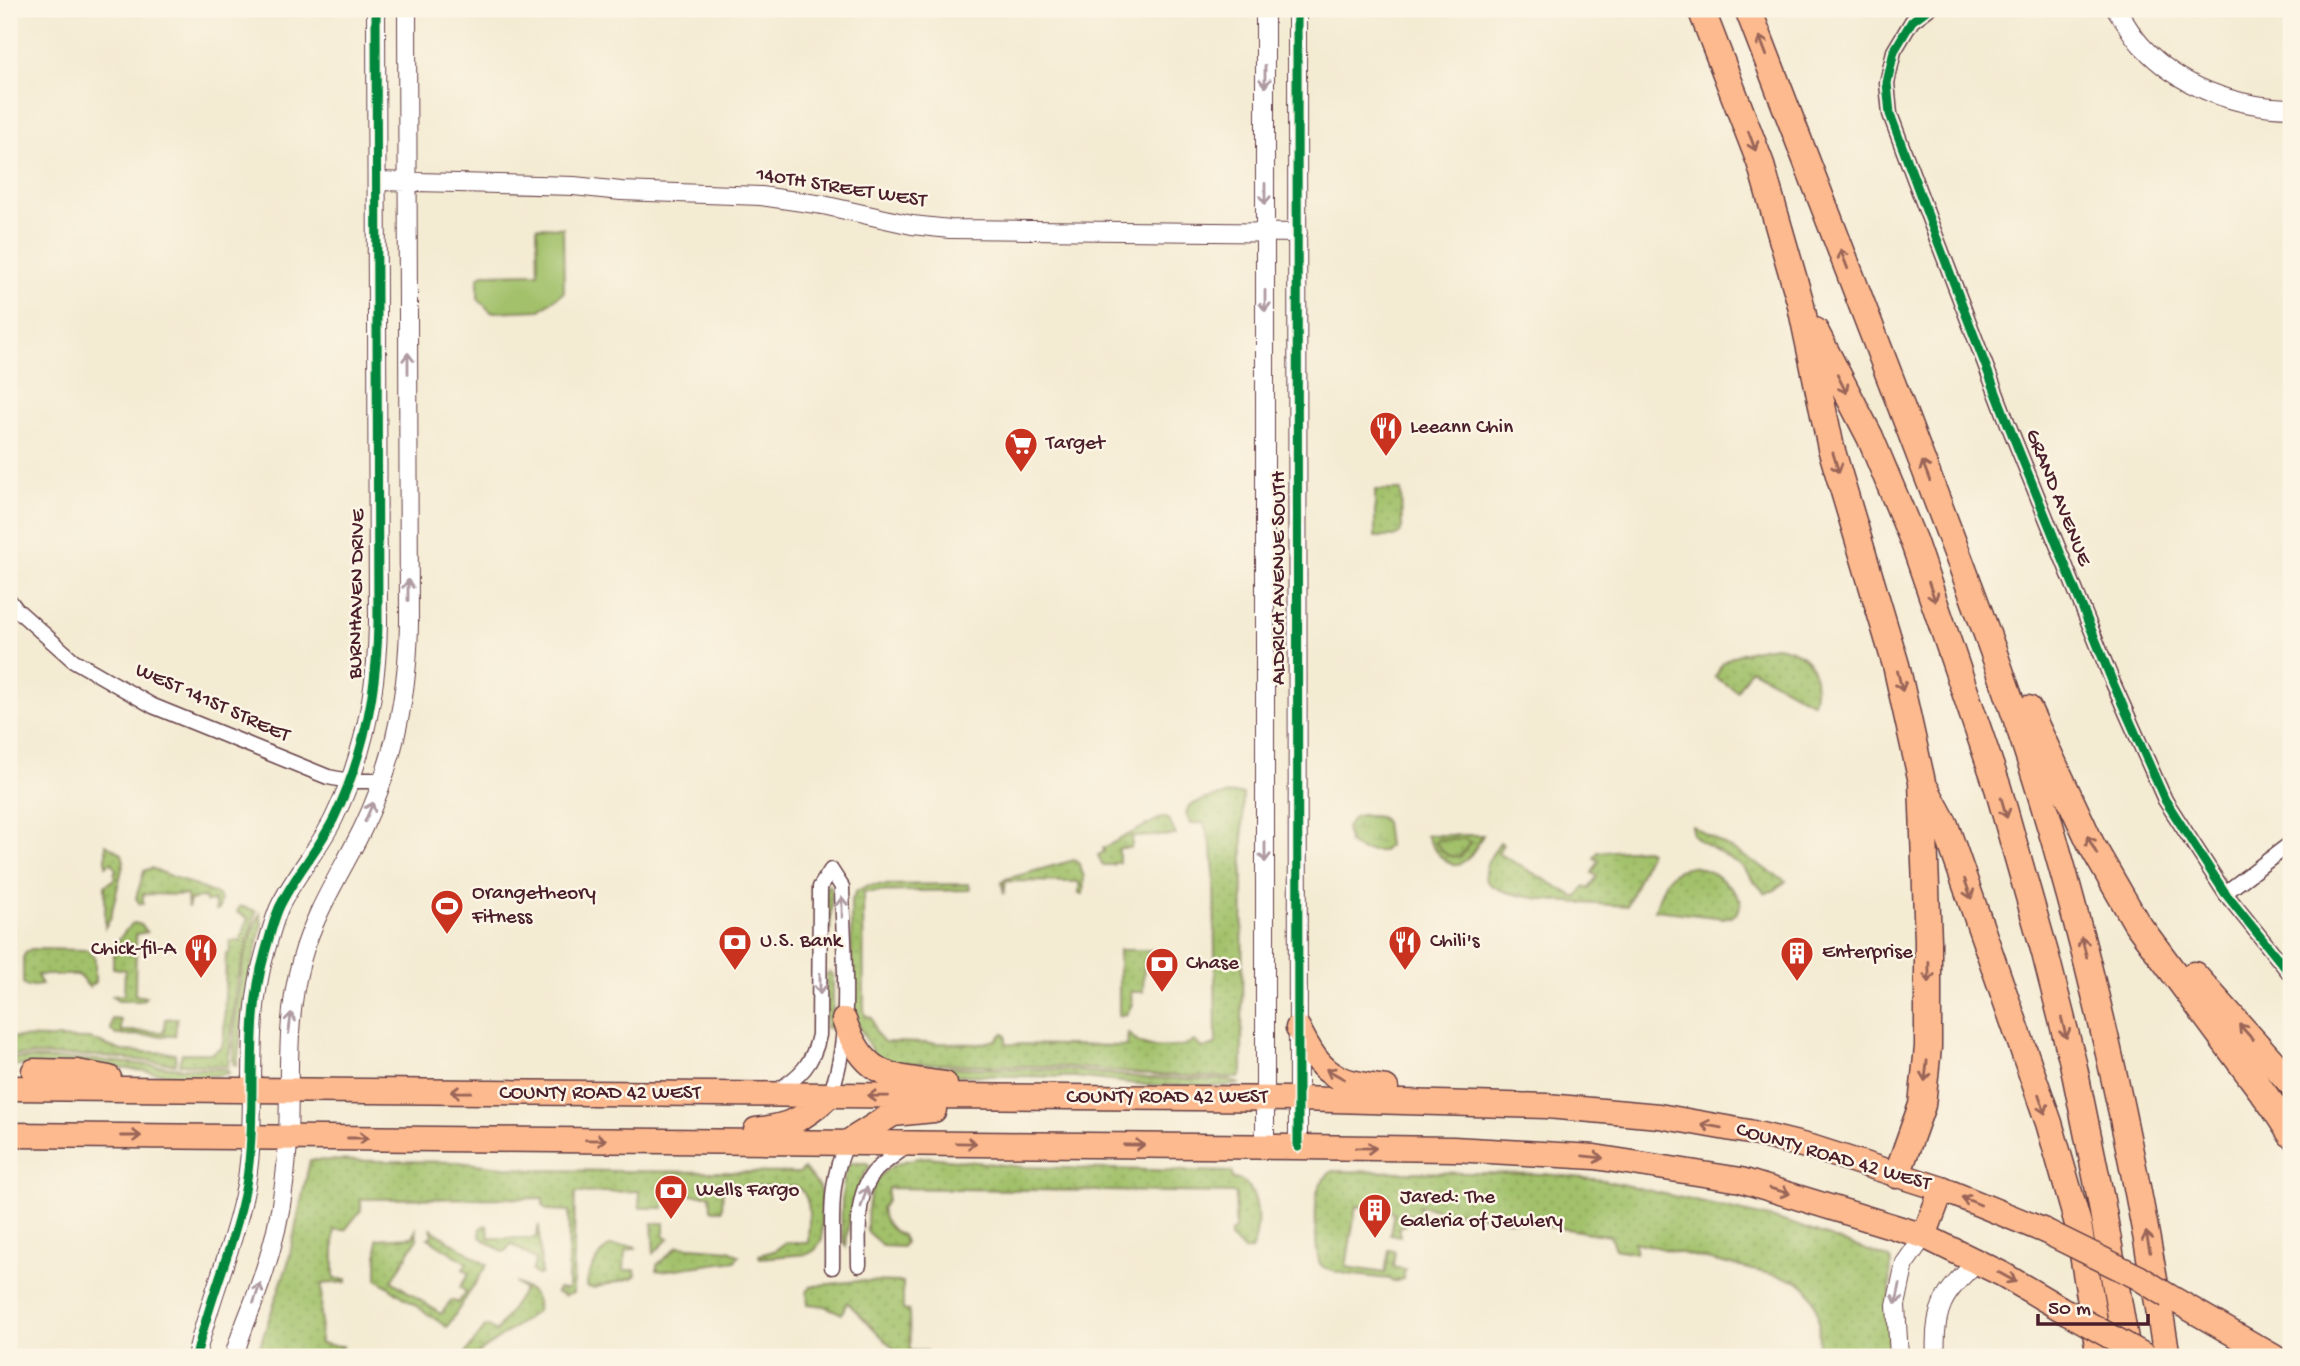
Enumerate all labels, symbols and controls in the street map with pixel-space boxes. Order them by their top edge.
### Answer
one-way arrow [1755,36,1768,58]
one-way arrow [1258,65,1272,88]
one-way arrow [1747,129,1760,151]
street label: 140TH STREET WEST [753,163,929,215]
one-way arrow [1258,182,1272,205]
one-way arrow [1837,248,1850,270]
one-way arrow [1258,289,1272,312]
one-way arrow [401,351,415,374]
one-way arrow [1836,373,1850,394]
restaurant icon: Leeann Chin [1367,409,1405,458]
place label: Leeann Chin [1410,416,1513,441]
supermarket icon: Target [1002,425,1040,474]
street label: GRAND AVENUE [2018,426,2096,571]
place label: Target [1045,432,1107,457]
one-way arrow [1830,452,1843,474]
one-way arrow [1919,460,1931,482]
street label: ALDRICH AVENUE SOUTH [1268,470,1293,685]
street label: BURNHAVEN DRIVE [344,508,372,680]
one-way arrow [402,579,415,602]
one-way arrow [1927,581,1939,603]
street label: WEST 141ST STREET [131,659,294,750]
one-way arrow [1894,670,1907,692]
one-way arrow [1998,796,2011,819]
one-way arrow [364,802,377,823]
one-way arrow [2085,836,2099,856]
one-way arrow [1258,841,1272,864]
one-way arrow [1962,878,1975,900]
place label: Orangetheory Fitness [471,882,596,931]
sports icon: Orangetheory Fitness [428,887,466,936]
one-way arrow [836,896,849,919]
bank icon: U.S. Bank [716,923,754,972]
restaurant icon: Chili's [1386,923,1424,972]
place label: U.S. Bank [760,930,844,955]
place label: Chili's [1430,930,1481,955]
restaurant icon: Chick-fil-A [182,931,220,980]
building icon: Enterprise [1778,934,1816,983]
one-way arrow [2077,937,2090,959]
place label: Chick-fil-A [91,938,178,963]
place label: Enterprise [1822,941,1914,966]
bank icon: Chase [1143,945,1181,994]
place label: Chase [1186,952,1240,977]
one-way arrow [1922,960,1935,983]
one-way arrow [813,973,826,996]
one-way arrow [284,1012,297,1035]
one-way arrow [2058,1016,2071,1039]
one-way arrow [2237,1024,2254,1041]
one-way arrow [1919,1059,1932,1082]
one-way arrow [1325,1067,1346,1080]
street label: COUNTY ROAD 42 WEST [499,1082,702,1107]
one-way arrow [450,1086,473,1099]
street label: COUNTY ROAD 42 WEST [1066,1086,1269,1111]
one-way arrow [867,1089,890,1103]
one-way arrow [2037,1093,2050,1114]
street label: COUNTY ROAD 42 WEST [1733,1118,1934,1198]
one-way arrow [1701,1119,1723,1132]
one-way arrow [120,1129,143,1143]
one-way arrow [346,1131,369,1145]
one-way arrow [584,1133,607,1147]
one-way arrow [954,1137,977,1150]
one-way arrow [1123,1138,1146,1152]
one-way arrow [1354,1141,1377,1155]
one-way arrow [1581,1151,1604,1164]
bank icon: Wells Fargo [652,1172,690,1221]
place label: Wells Fargo [696,1179,799,1204]
one-way arrow [858,1186,871,1208]
place label: Jared: The Galeria of Jewlery [1400,1186,1563,1235]
one-way arrow [1769,1186,1791,1199]
building icon: Jared: The Galeria of Jewlery [1356,1191,1394,1240]
one-way arrow [1961,1193,1983,1206]
one-way arrow [2140,1231,2154,1254]
one-way arrow [1996,1270,2016,1284]
one-way arrow [252,1282,264,1304]
one-way arrow [1891,1282,1905,1305]
scale bar [2038,1282,2148,1326]
text: 50 m [2048,1298,2091,1323]

